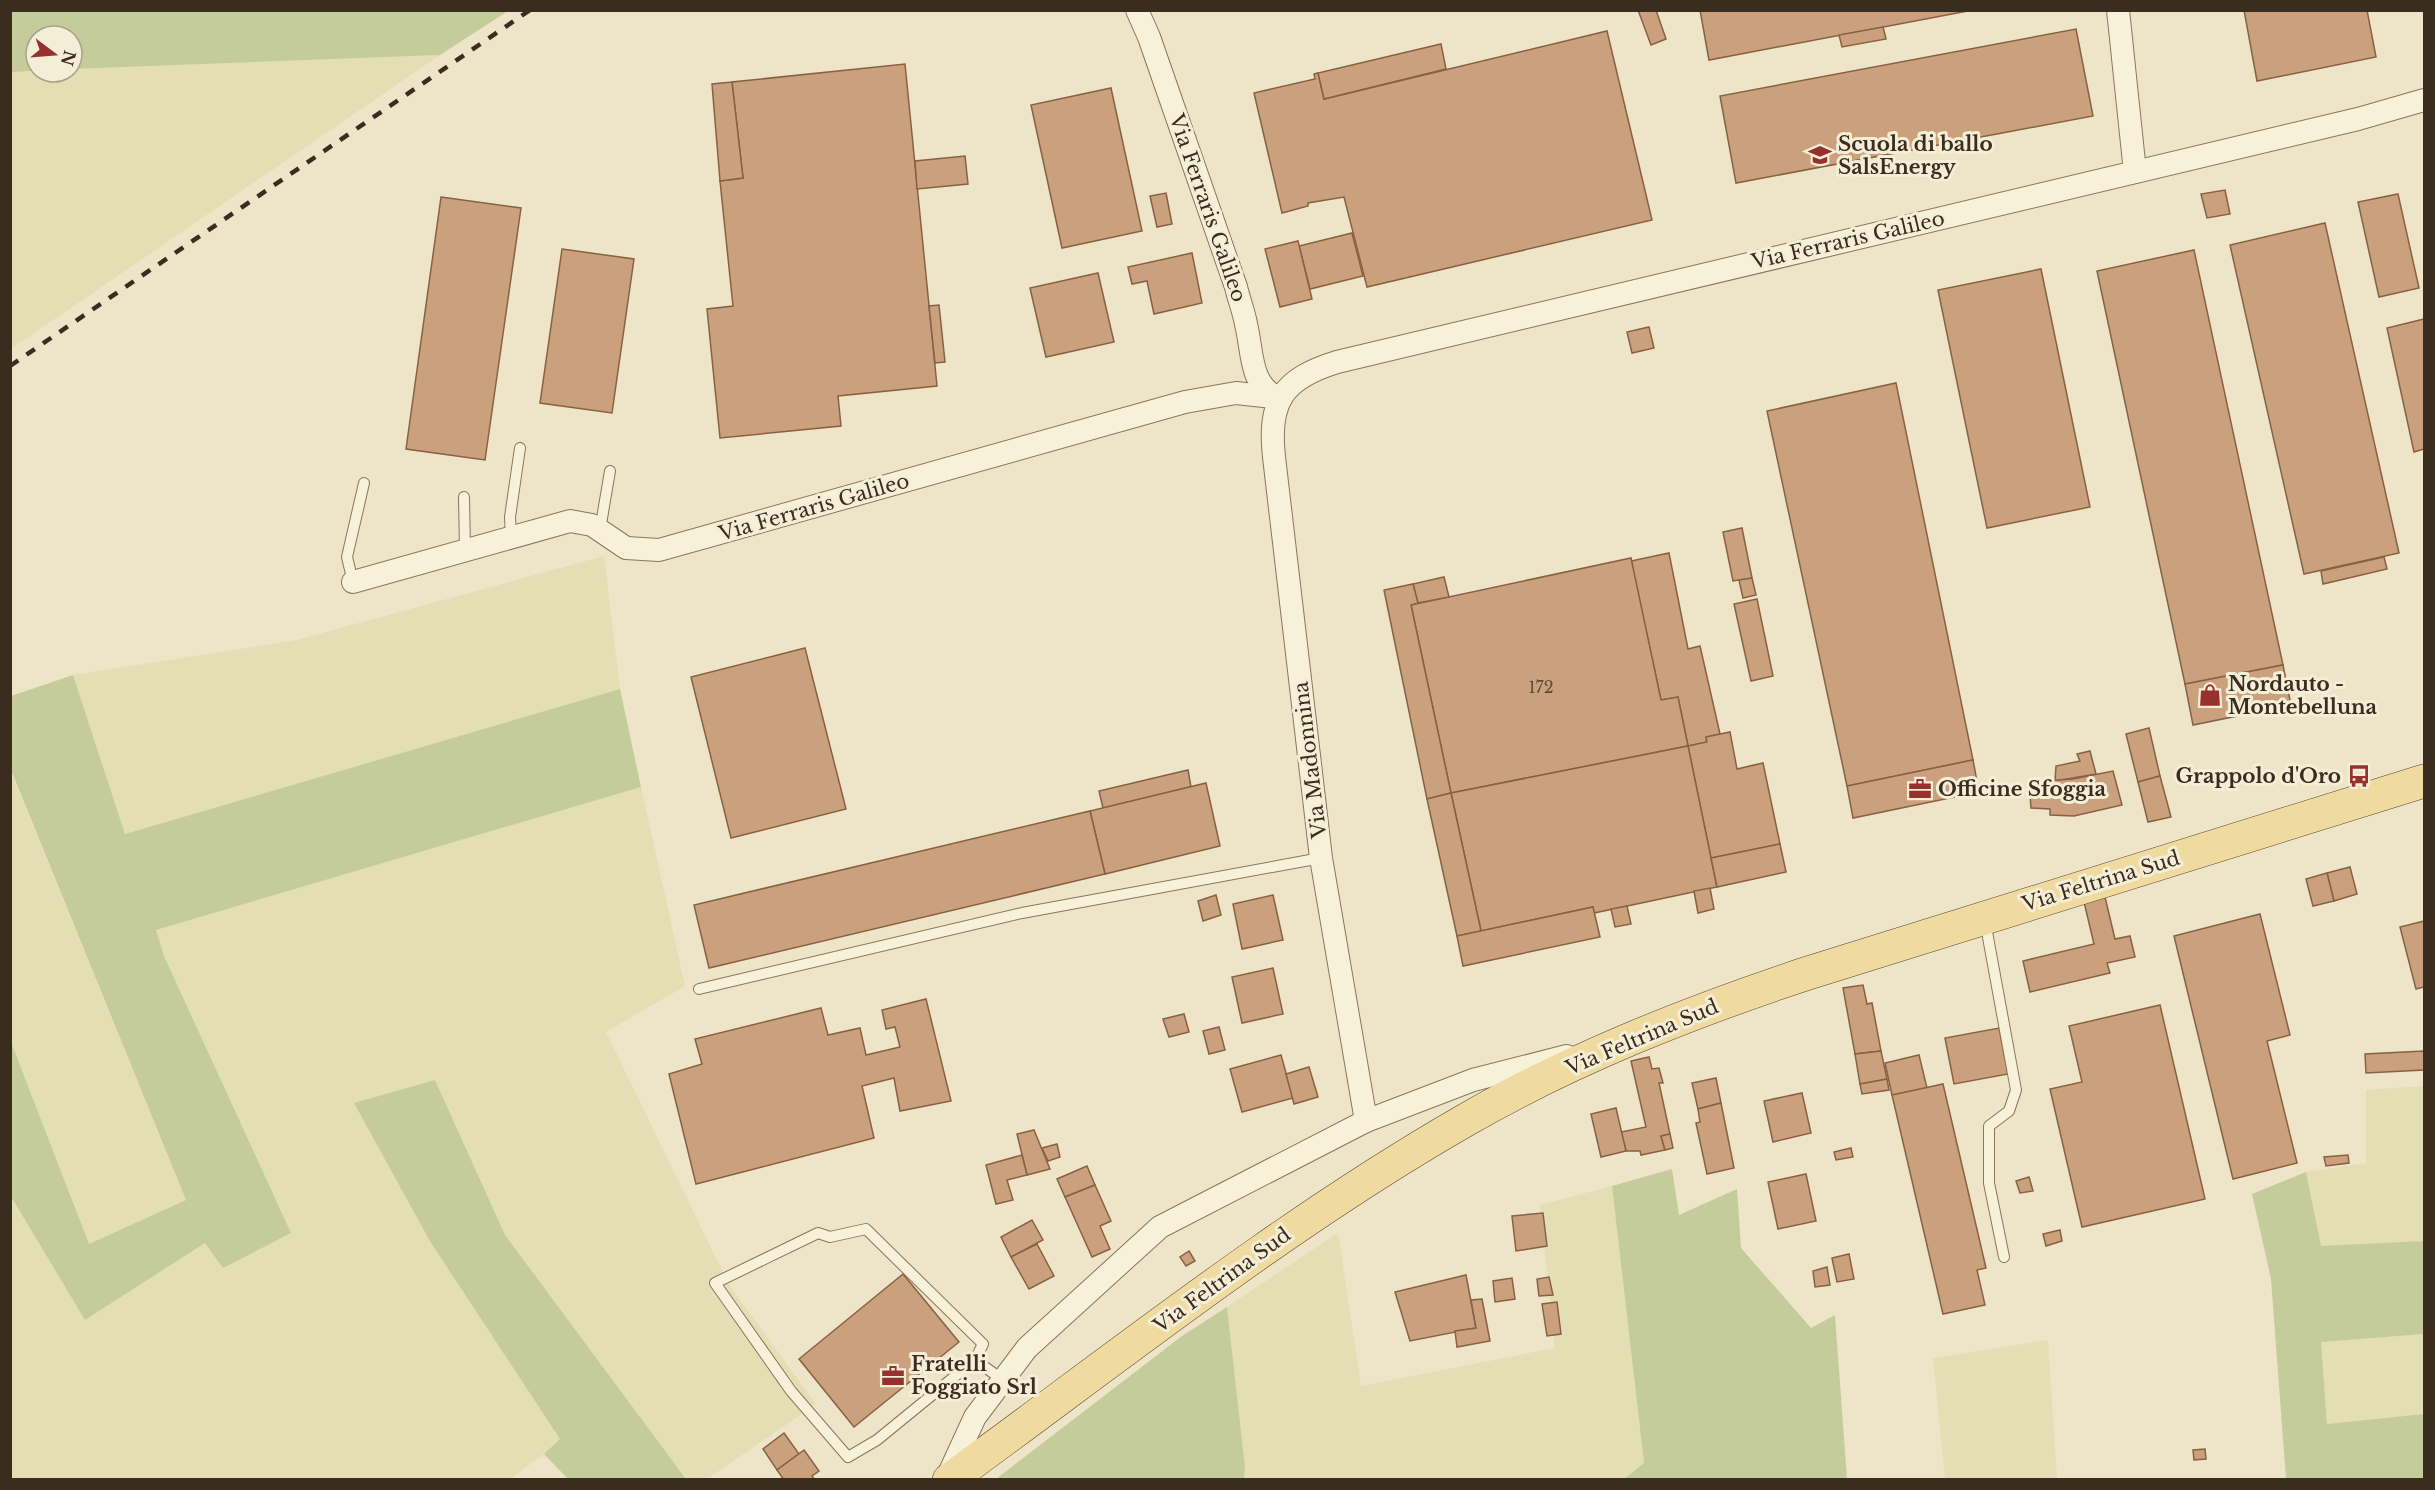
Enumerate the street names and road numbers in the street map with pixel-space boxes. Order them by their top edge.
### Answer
street label: Via Ferraris Galileo [1164,110,1251,305]
street label: Via Ferraris Galileo [1748,206,1947,274]
street label: Via Ferraris Galileo [715,468,912,546]
street label: Via Madonnina [1288,679,1332,841]
street label: Via Feltrina Sud [2018,846,2183,917]
street label: Via Feltrina Sud [1561,994,1722,1080]
street label: Via Feltrina Sud [1148,1222,1295,1338]

